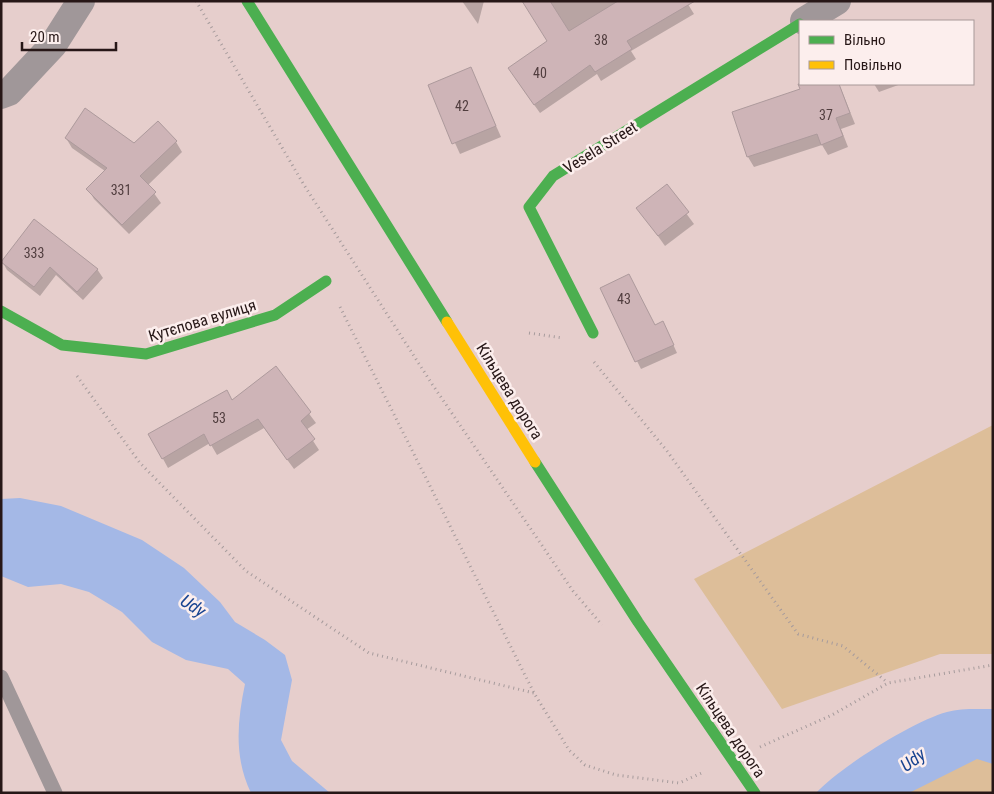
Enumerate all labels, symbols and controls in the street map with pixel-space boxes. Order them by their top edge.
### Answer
scale bar [22,20,116,52]
legend [799,20,974,85]
text: 20 m [30,28,60,46]
text: Вільно [844,31,886,49]
house number: 38 [594,32,608,48]
text: Повільно [844,56,902,74]
house number: 40 [533,65,547,81]
house number: 42 [455,98,469,114]
house number: 37 [819,107,833,123]
street label: Vesela Street [560,117,641,178]
house number: 331 [111,182,131,198]
house number: 333 [24,245,44,261]
house number: 43 [617,291,631,307]
street label: Кутєпова вулиця [146,295,258,346]
street label: Кільцева дорога [472,340,547,443]
house number: 53 [212,410,226,426]
water label: Udy [177,590,210,622]
street label: Кільцева дорога [692,679,769,781]
water label: Udy [896,743,930,776]

